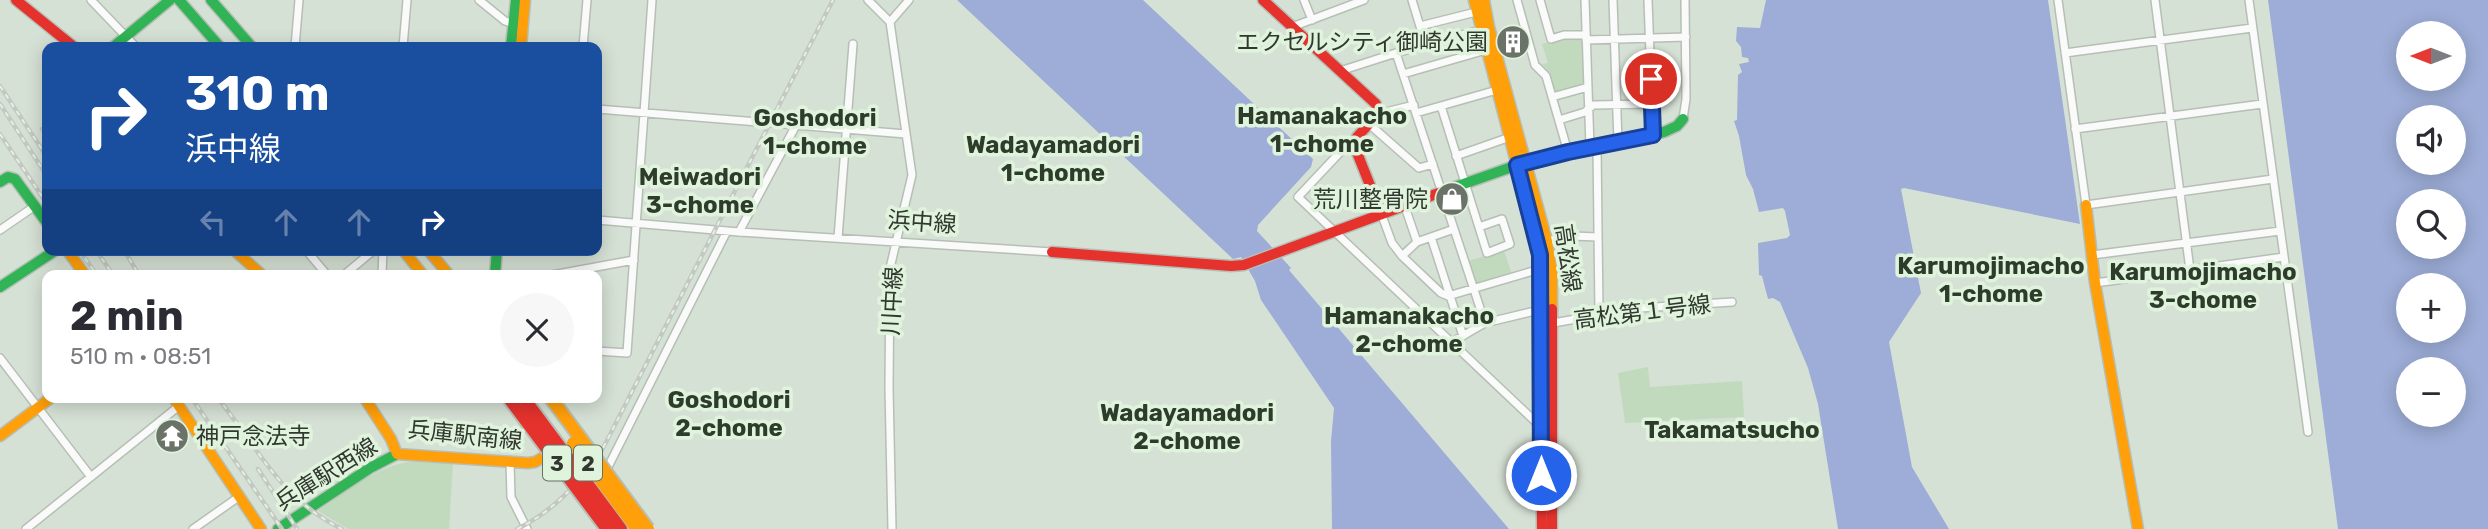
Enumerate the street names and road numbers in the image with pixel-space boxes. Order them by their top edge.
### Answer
street label: 浜中線 [887,206,957,238]
street label: 高松線 [1549,222,1587,294]
street label: 川中線 [876,266,908,336]
street label: 高松第１号線 [1572,290,1712,334]
street label: 兵庫駅南線 [406,415,524,455]
street label: 兵庫駅西線 [270,432,382,516]
road number: 3 [543,446,571,480]
road number: 2 [574,446,602,480]

